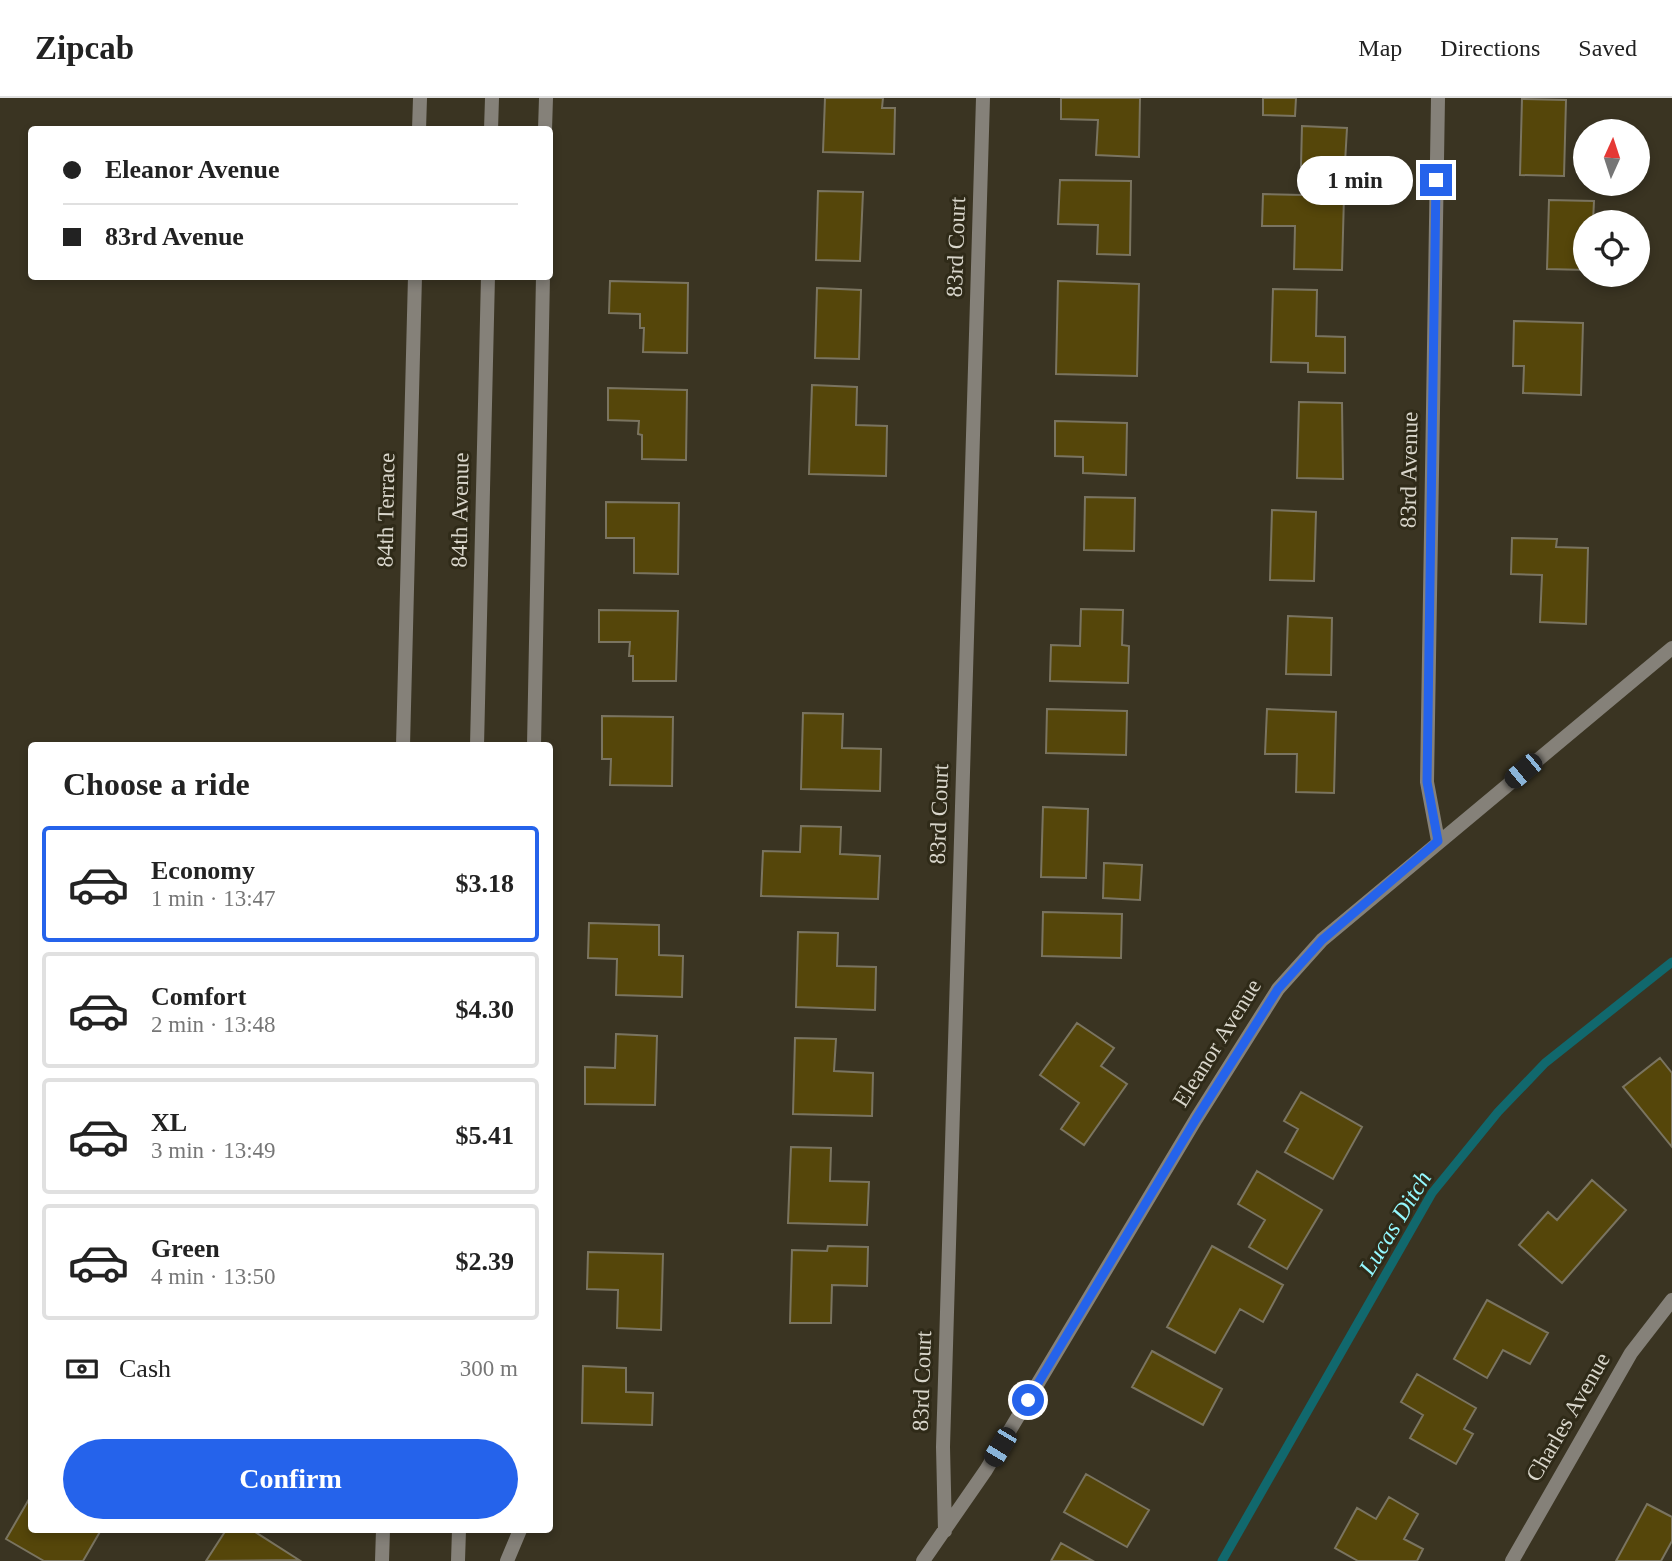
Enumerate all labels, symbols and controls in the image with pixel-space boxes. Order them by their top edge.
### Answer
text: Zipcab [35,30,134,66]
text: Map [1358,35,1402,61]
text: Directions [1440,35,1540,61]
text: Saved [1578,35,1637,61]
north arrow [1573,119,1650,196]
map controls [1573,119,1650,287]
text: Eleanor Avenue [105,155,280,184]
callout: 1 min [1296,155,1412,204]
route end [1420,164,1452,196]
text: 1 min [1327,168,1383,193]
street label: 83rd Court [942,196,970,298]
button: locate [1573,210,1650,287]
text: 83rd Avenue [105,222,244,251]
street label: 83rd Avenue [1395,412,1423,528]
street label: 84th Terrace [372,452,400,568]
street label: 84th Avenue [446,452,474,568]
car [1501,749,1546,793]
street label: 83rd Court [925,763,953,865]
text: Choose a ride [63,766,250,802]
icon: car [67,853,130,916]
text: Economy [151,856,255,885]
text: $3.18 [456,869,514,898]
text: 1 min · 13:47 [151,886,276,911]
street label: Eleanor Avenue [1168,975,1266,1111]
icon: car [67,979,130,1042]
text: Comfort [151,982,246,1011]
text: $4.30 [456,995,514,1024]
text: 2 min · 13:48 [151,1012,276,1037]
icon: car [67,1105,130,1168]
text: XL [151,1108,187,1137]
text: $5.41 [456,1121,514,1150]
text: 3 min · 13:49 [151,1138,276,1163]
water label: Lucas Ditch [1353,1166,1436,1281]
icon: car [67,1231,130,1294]
text: Green [151,1234,220,1263]
text: $2.39 [456,1247,514,1276]
text: 4 min · 13:50 [151,1264,276,1289]
street label: 83rd Court [908,1330,936,1432]
street label: Charles Avenue [1521,1348,1615,1486]
icon: cash [63,1350,101,1388]
text: Cash [119,1354,171,1383]
text: 300 m [460,1356,518,1381]
route start [1012,1384,1044,1416]
car [981,1424,1020,1470]
button: Confirm [63,1439,518,1519]

